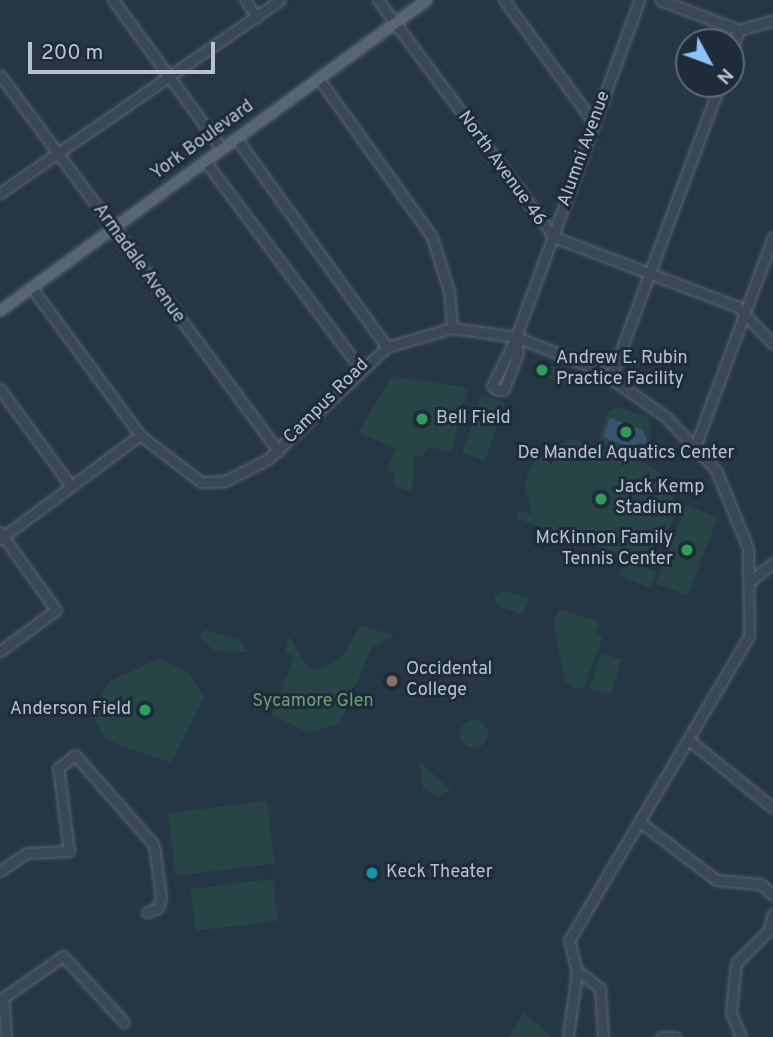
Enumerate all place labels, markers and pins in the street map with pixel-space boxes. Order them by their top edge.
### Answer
place label: Andrew E. Rubin Practice Facility [556,349,688,392]
marker: Andrew E. Rubin Practice Facility [534,362,550,378]
place label: Bell Field [436,408,511,430]
marker: Bell Field [414,411,430,427]
marker: De Mandel Aquatics Center [618,424,634,440]
place label: De Mandel Aquatics Center [517,443,735,465]
place label: Jack Kemp Stadium [615,478,704,520]
marker: Jack Kemp Stadium [593,491,609,507]
place label: McKinnon Family Tennis Center [536,529,673,572]
marker: McKinnon Family Tennis Center [679,542,695,558]
place label: Occidental College [406,660,492,702]
marker: Occidental College [384,673,400,689]
place label: Anderson Field [10,699,131,721]
marker: Anderson Field [137,702,153,718]
place label: Keck Theater [386,862,493,884]
marker: Keck Theater [364,865,380,881]

